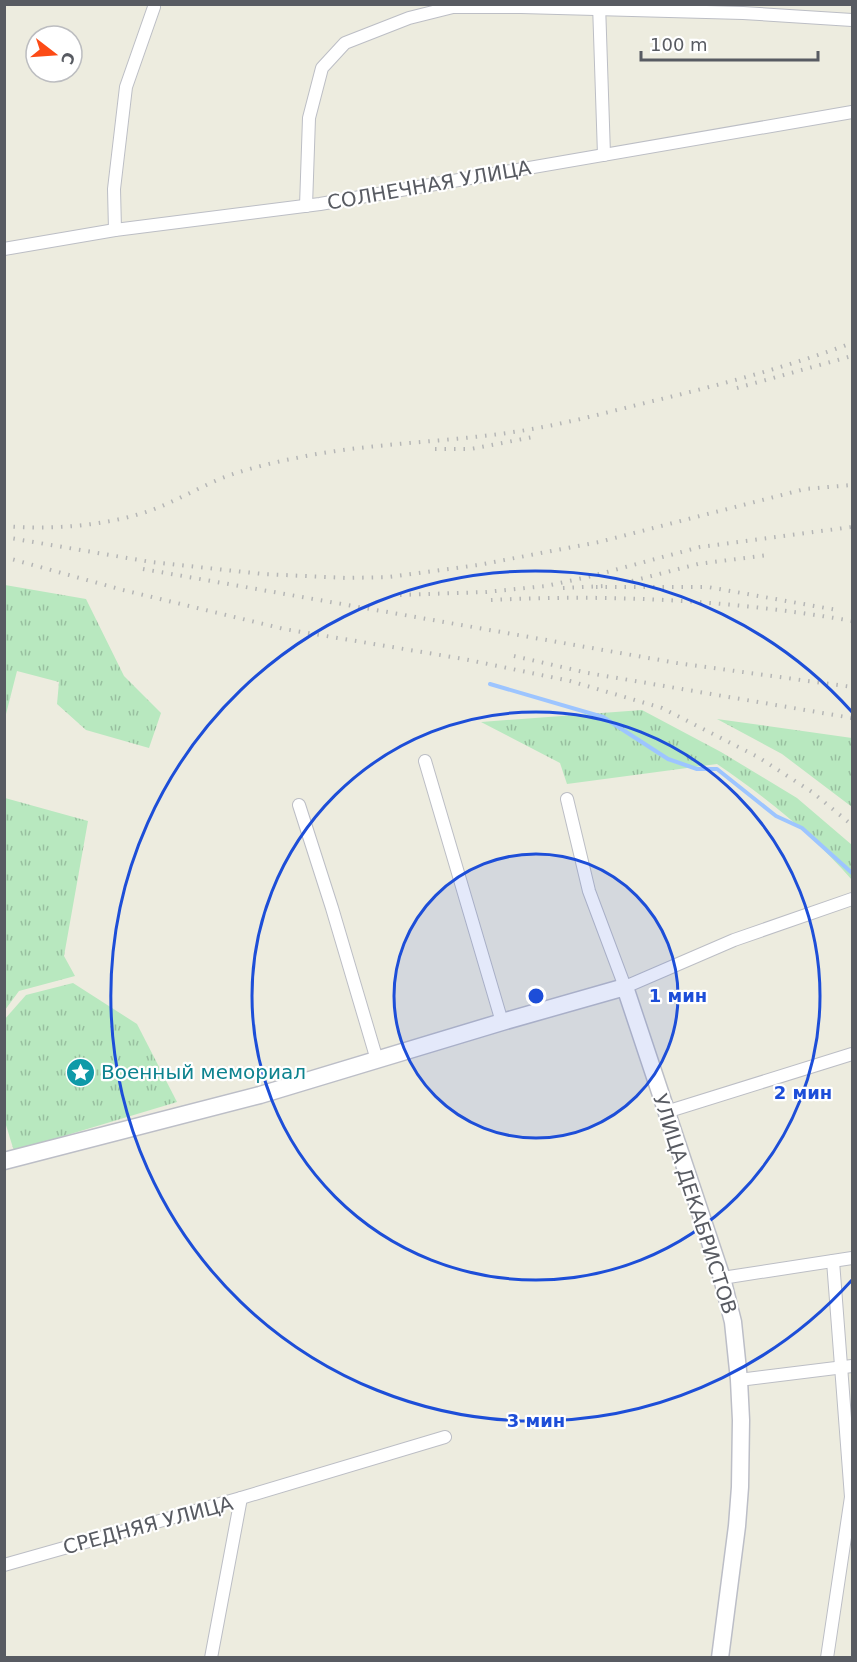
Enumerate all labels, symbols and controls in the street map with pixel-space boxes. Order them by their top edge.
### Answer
north arrow [24,24,84,84]
scale bar [641,24,818,62]
text: 100 m [650,34,708,55]
text: С [57,50,79,67]
street label: СОЛНЕЧНАЯ УЛИЦА [325,155,533,215]
text: 1 мин [649,985,707,1006]
centre of rings [526,986,546,1006]
place icon: Военный мемориал [64,1056,96,1088]
place label: Военный мемориал [101,1060,306,1084]
text: 2 мин [774,1082,832,1103]
street label: УЛИЦА ДЕКАБРИСТОВ [648,1091,742,1317]
text: 3 мин [507,1410,565,1431]
street label: СРЕДНЯЯ УЛИЦА [60,1491,236,1559]

